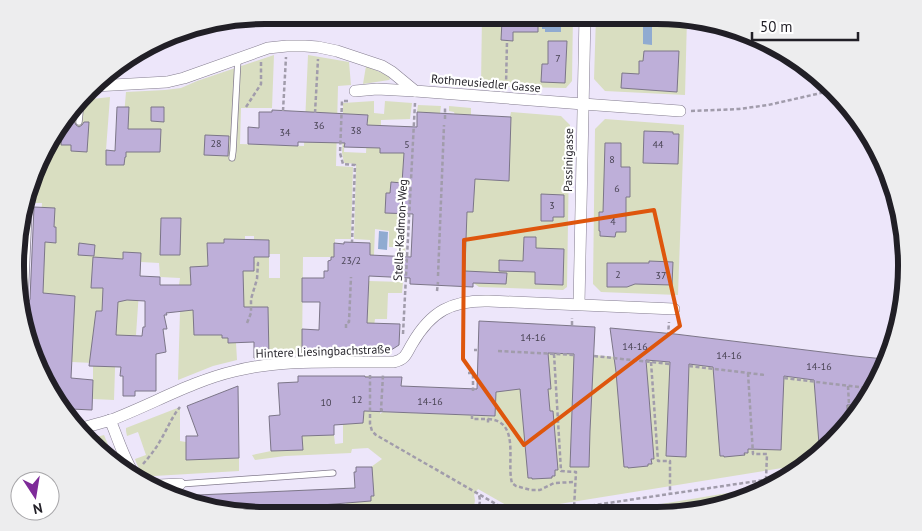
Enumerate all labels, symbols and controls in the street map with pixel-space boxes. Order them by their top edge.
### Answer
scale bar [752,10,858,42]
text: 50 m [760,17,793,36]
house number: 7 [555,52,561,65]
street label: Rothneusiedler Gasse [431,71,541,95]
house number: 36 [314,119,324,132]
house number: 38 [351,124,361,137]
house number: 34 [280,126,291,139]
street label: Passinigasse [560,128,576,192]
house number: 28 [211,137,221,150]
house number: 5 [404,138,410,151]
house number: 44 [653,138,664,151]
house number: 8 [609,153,615,166]
street label: Stella-Kadmon-Weg [390,179,410,281]
house number: 6 [614,182,620,195]
house number: 3 [549,199,555,212]
house number: 4 [610,215,616,228]
house number: 23/2 [341,254,361,267]
house number: 2 [615,268,621,281]
house number: 37 [656,269,666,282]
house number: 14-16 [520,331,546,344]
house number: 14-16 [622,340,648,353]
street label: Hintere Liesingbachstraße [255,341,391,361]
house number: 14-16 [716,349,742,362]
house number: 14-16 [806,360,832,373]
house number: 12 [352,393,362,406]
house number: 14-16 [417,395,443,408]
house number: 10 [321,396,332,409]
north arrow [10,471,60,521]
text: N [31,499,44,518]

